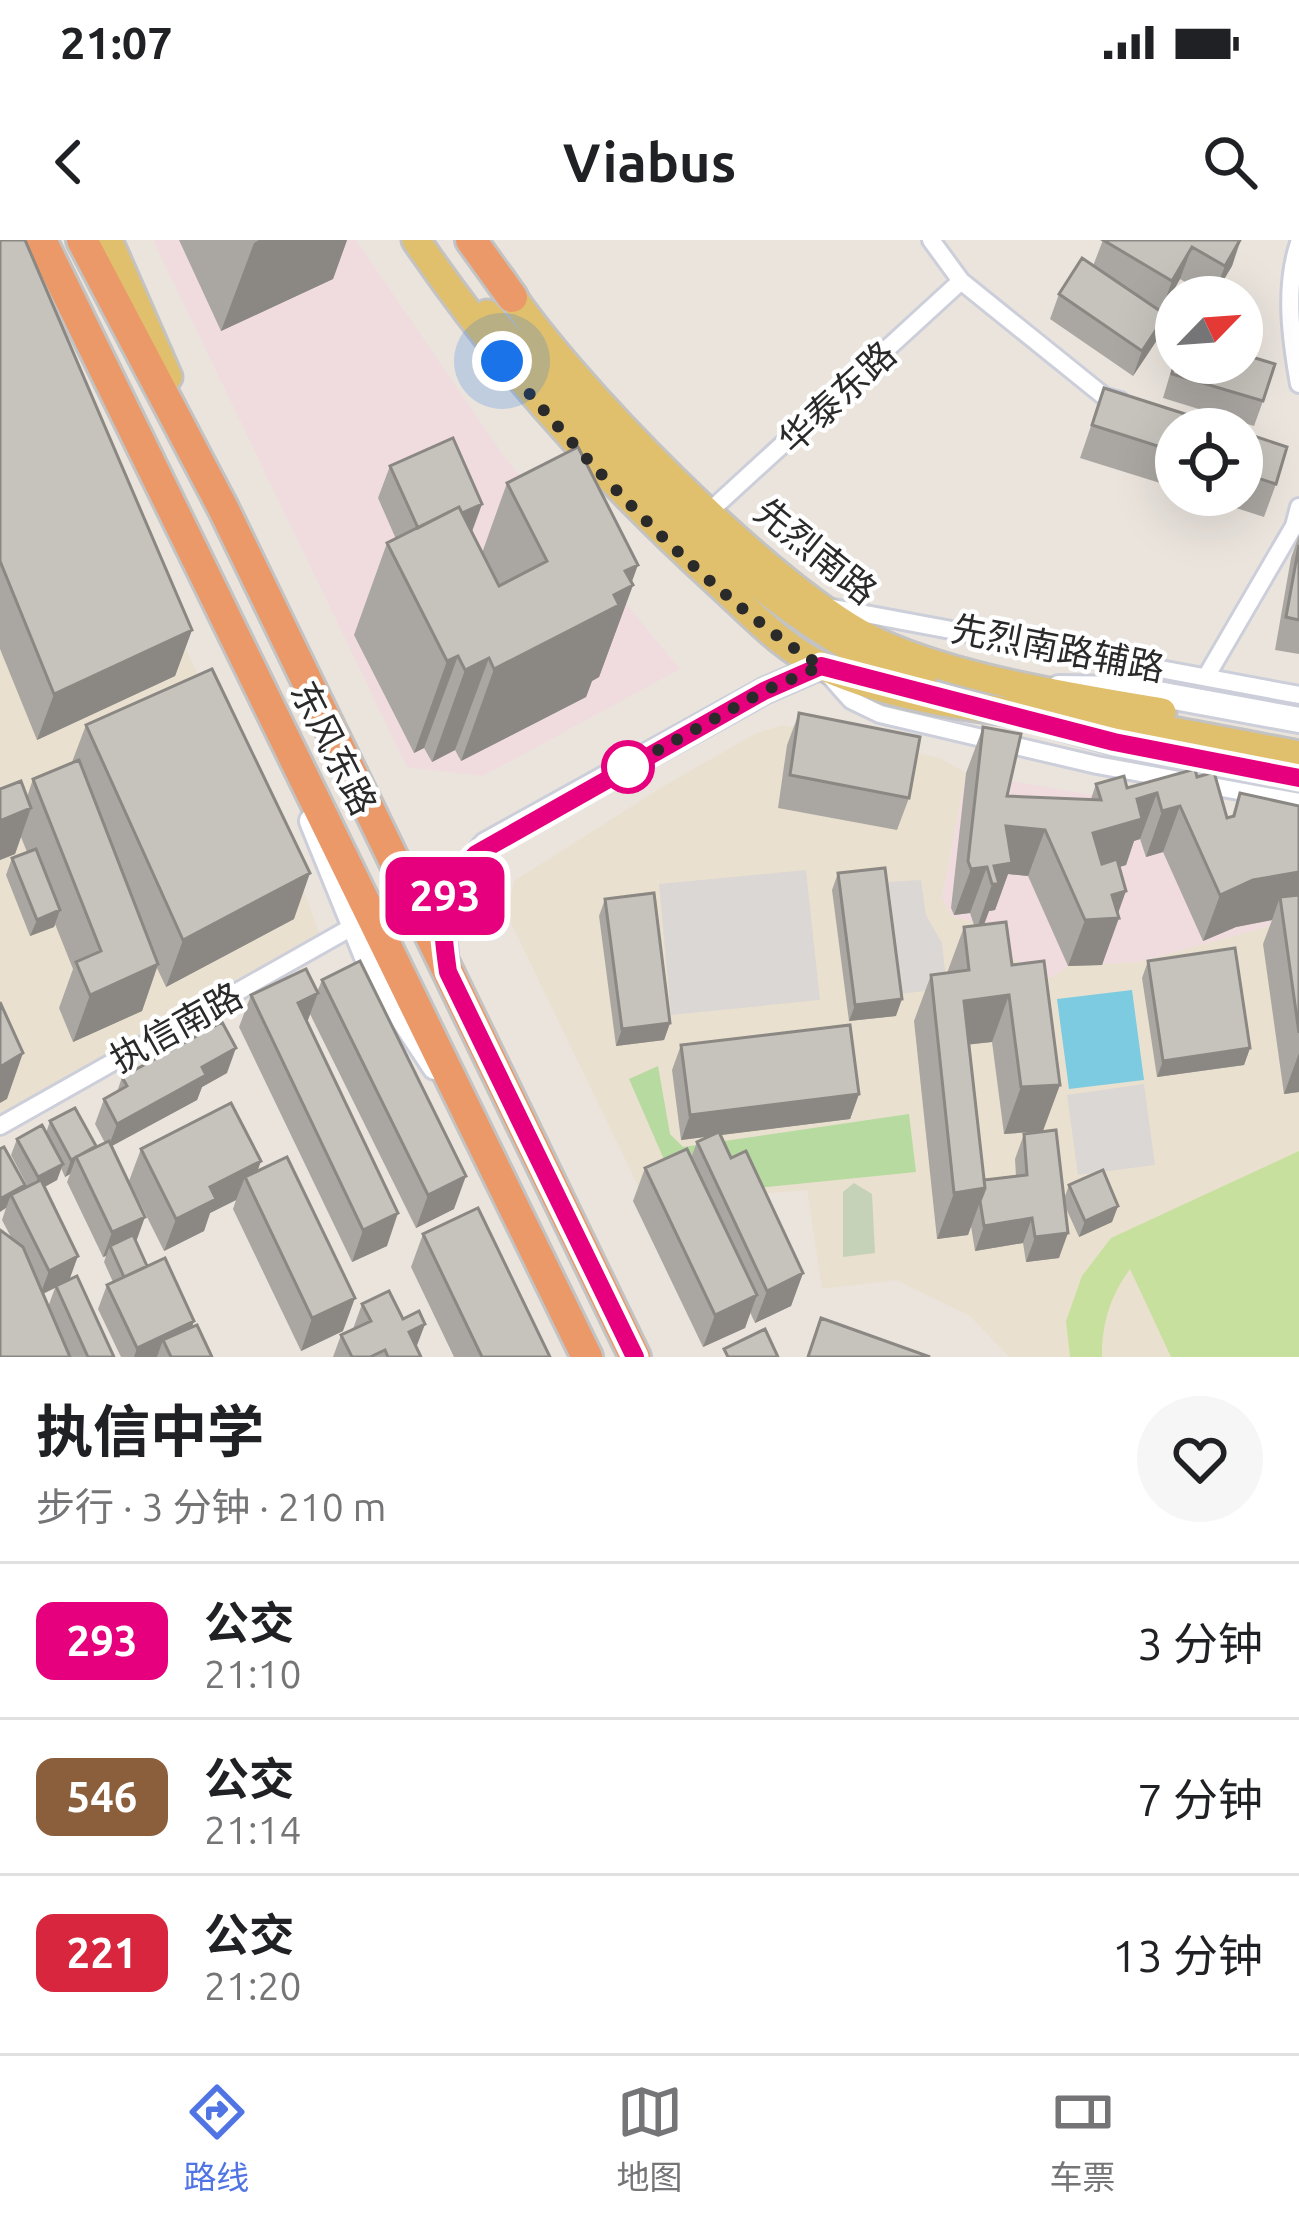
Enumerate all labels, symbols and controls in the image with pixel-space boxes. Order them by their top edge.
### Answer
text: 21:07 [60,17,173,68]
icon: back [36,129,102,195]
icon: search [1197,129,1263,195]
text: Viabus [563,132,736,192]
north arrow [1155,276,1263,384]
map controls [1155,276,1263,516]
your location [472,331,532,391]
street label: 华泰东路 [770,333,903,461]
button: locate [1155,408,1263,516]
street label: 先烈南路 [747,489,885,612]
street label: 先烈南路辅路 [948,607,1168,688]
street label: 东风东路 [283,674,385,821]
unlabelled marker [603,742,653,792]
line badge: 293 [376,857,514,935]
text: 293 [409,872,481,919]
street label: 执信南路 [103,974,249,1079]
button: heart [1137,1396,1263,1522]
text: 执信中学 [36,1399,264,1463]
text: 步行 · 3 分钟 · 210 m [36,1485,386,1528]
text: 公交 [204,1597,294,1648]
text: 293 [66,1617,138,1664]
text: 3 分钟 [1137,1618,1263,1669]
text: 21:10 [204,1652,302,1695]
text: 公交 [204,1753,294,1804]
text: 546 [66,1773,138,1820]
text: 7 分钟 [1137,1774,1263,1825]
text: 21:14 [204,1808,302,1851]
text: 公交 [204,1909,294,1960]
text: 221 [66,1929,138,1976]
text: 13 分钟 [1112,1930,1263,1981]
text: 21:20 [204,1964,302,2007]
tab: 路线 [184,2079,250,2199]
tab: 地图 [617,2079,683,2199]
tab: 车票 [1050,2079,1116,2199]

